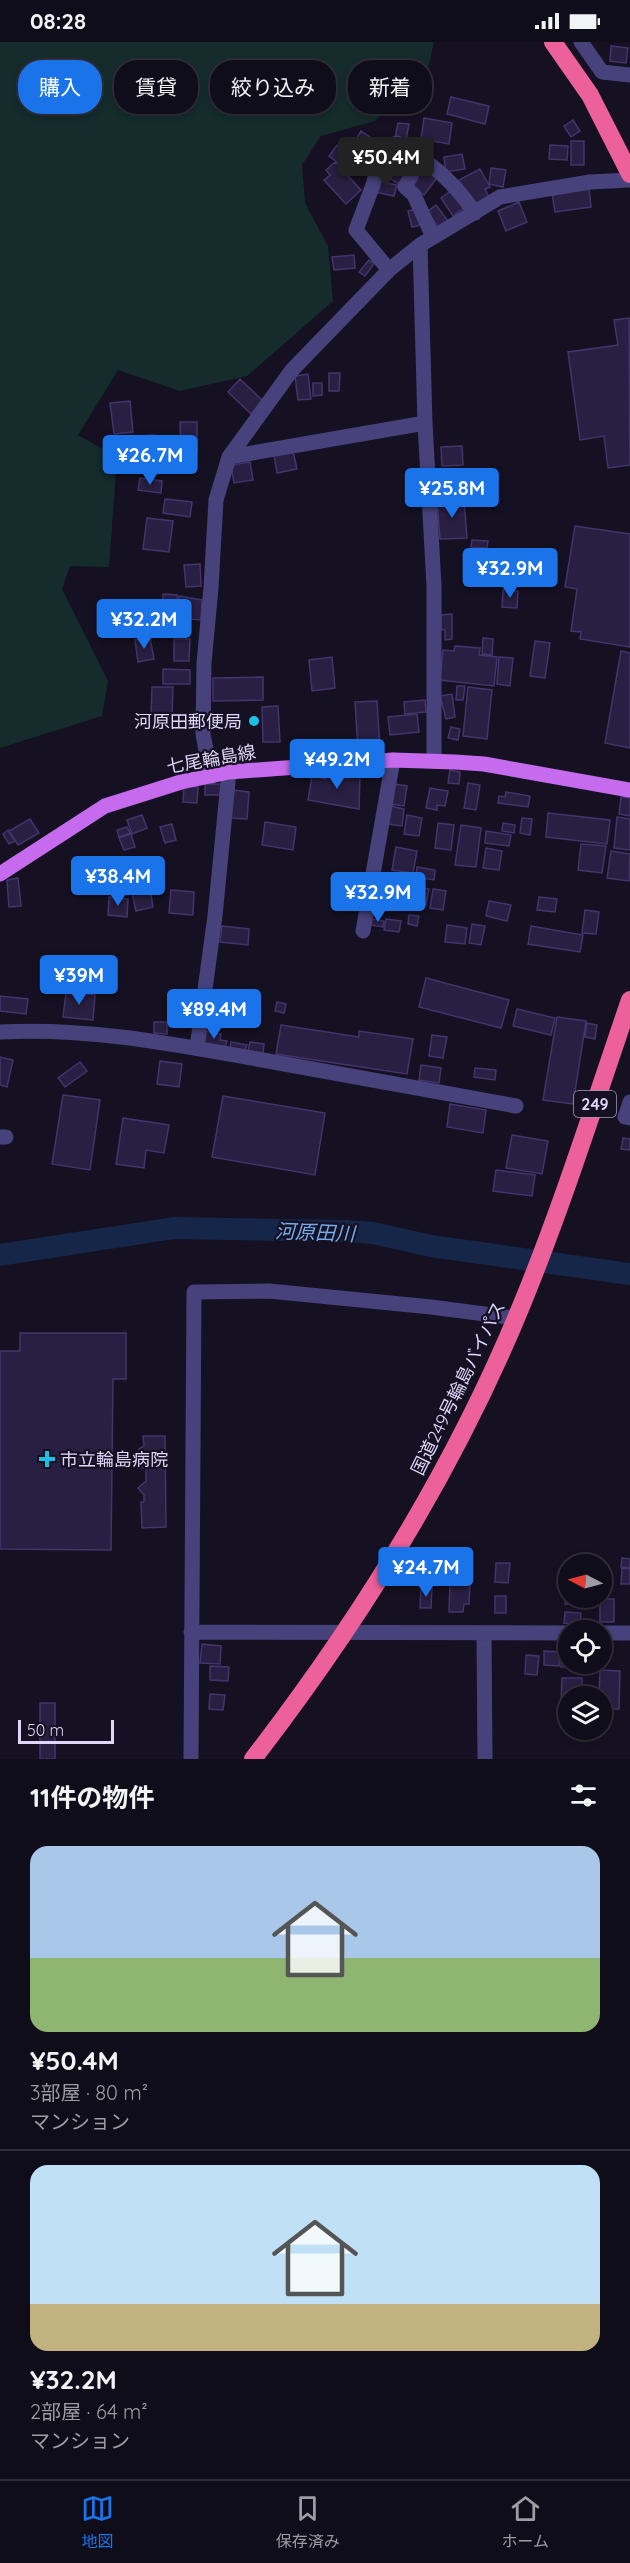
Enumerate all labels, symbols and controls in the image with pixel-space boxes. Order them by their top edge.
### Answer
text: 08:28 [30,7,86,35]
chip: 購入 [18,60,102,114]
chip: 賃貸 [114,60,198,114]
chip: 絞り込み [210,60,336,114]
chip: 新着 [348,60,432,114]
pin: ¥50.4M [337,137,435,188]
text: ¥50.4M [352,144,420,169]
pin: ¥26.7M [101,435,199,486]
text: ¥26.7M [117,442,183,467]
pin: ¥25.8M [403,468,501,519]
text: ¥25.8M [419,475,485,500]
pin: ¥32.9M [461,548,559,599]
text: ¥32.9M [477,555,543,580]
pin: ¥32.2M [95,599,193,650]
text: ¥32.2M [111,606,177,631]
place label: 河原田郵便局 [134,710,242,733]
marker: 河原田郵便局 [247,714,261,728]
pin: ¥49.2M [288,739,386,790]
street label: 七尾輪島線 [165,740,257,778]
text: ¥49.2M [304,746,370,771]
pin: ¥38.4M [69,856,167,907]
text: ¥38.4M [85,863,151,888]
pin: ¥32.9M [329,872,427,923]
text: ¥32.9M [345,879,411,904]
pin: ¥39M [43,955,115,1006]
text: ¥39M [54,962,104,987]
pin: ¥89.4M [165,989,263,1040]
text: ¥89.4M [181,996,247,1021]
road number: 249 [574,1091,616,1117]
water label: 河原田川 [275,1218,357,1246]
street label: 国道249号輪島バイパス [406,1297,510,1479]
place label: 市立輪島病院 [60,1448,168,1471]
marker: 市立輪島病院 [38,1450,56,1468]
pin: ¥24.7M [377,1547,475,1598]
text: ¥24.7M [392,1554,460,1579]
north arrow [558,1554,612,1608]
map controls [558,1554,612,1740]
button: locate [558,1620,612,1674]
button: layers [558,1686,612,1740]
scale bar [18,1717,114,1744]
text: 50 m [27,1720,64,1740]
icon: filters [567,1779,600,1812]
text: 11件の物件 [30,1781,154,1814]
icon: home [261,1885,369,1993]
text: ¥50.4M [30,2044,119,2077]
text: 3部屋 · 80 m² [30,2080,148,2105]
text: マンション [30,2109,130,2134]
icon: home [261,2204,369,2312]
text: ¥32.2M [30,2363,117,2396]
text: 2部屋 · 64 m² [30,2399,148,2424]
text: マンション [30,2428,130,2453]
tab: 地図 [81,2492,114,2552]
tab: 保存済み [276,2492,340,2552]
tab: ホーム [502,2492,549,2552]

